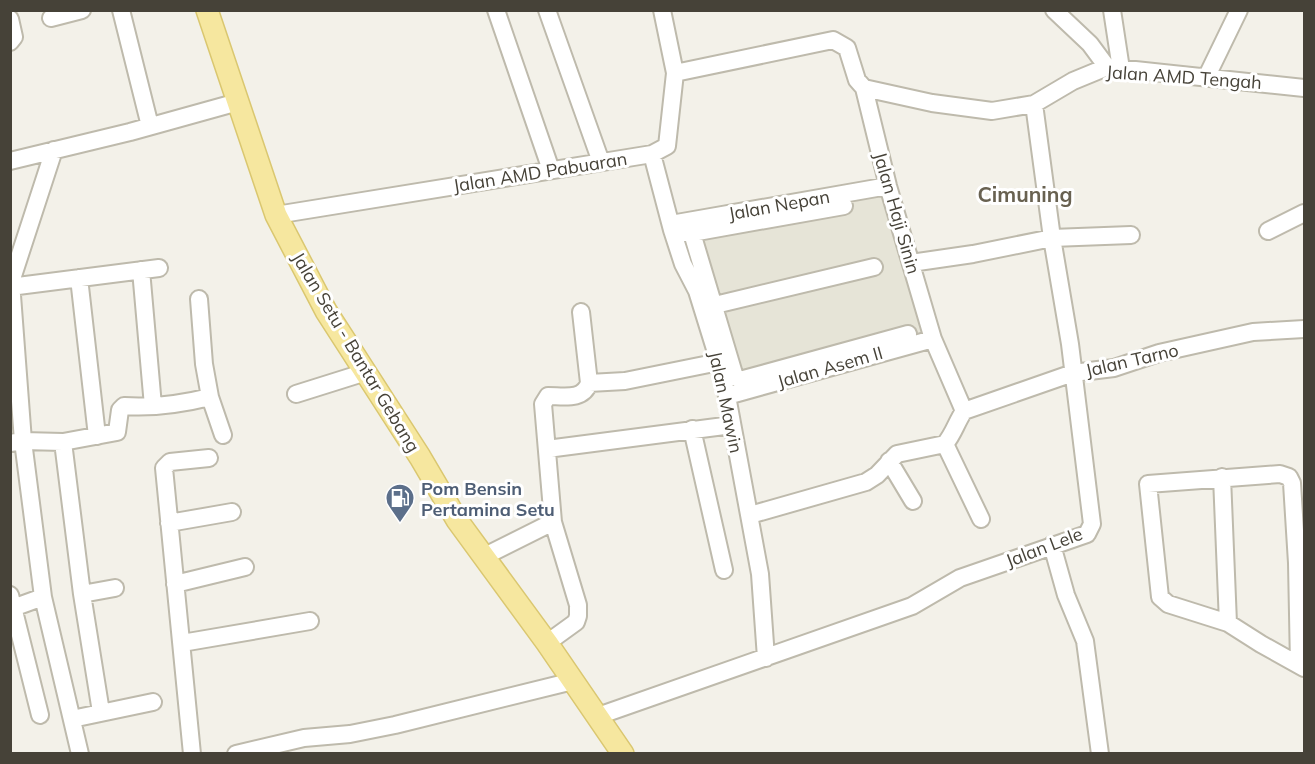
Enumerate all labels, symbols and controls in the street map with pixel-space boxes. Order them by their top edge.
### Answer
street label: Jalan AMD Tengah [1105,60,1263,94]
street label: Jalan AMD Pabuaran [451,147,629,197]
street label: Jalan Haji Sinin [869,149,925,277]
district label: Cimuning [977,181,1073,207]
street label: Jalan Nepan [727,185,831,225]
street label: Jalan Setu - Bantar Gebang [287,248,425,456]
street label: Jalan Tarno [1083,338,1181,382]
street label: Jalan Asem II [775,341,885,393]
street label: Jalan Mawin [704,349,748,455]
place label: Pom Bensin Pertamina Setu [421,477,555,521]
fuel station icon: Pom Bensin Pertamina Setu [384,482,416,524]
street label: Jalan Lele [1002,522,1086,572]

